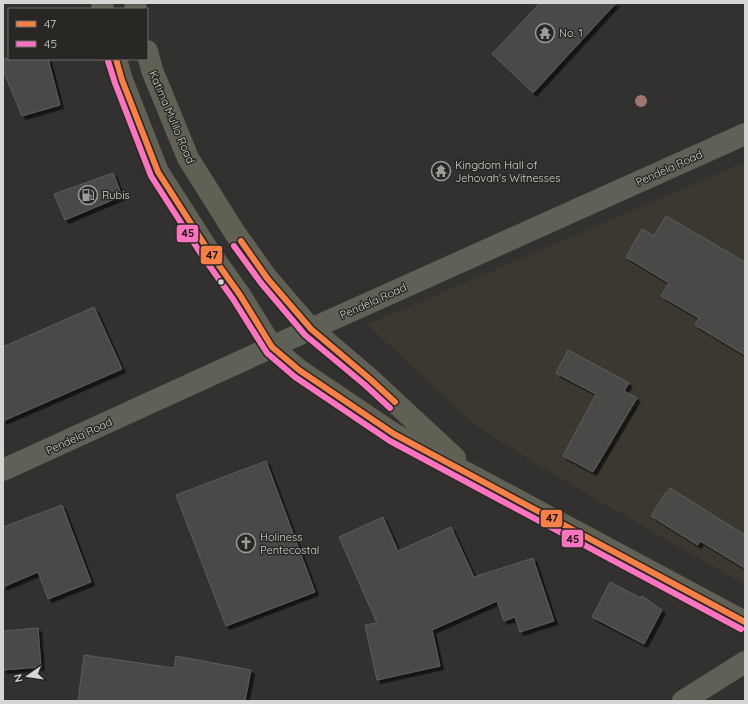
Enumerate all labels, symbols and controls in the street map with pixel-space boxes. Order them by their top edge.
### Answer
legend [8,8,148,60]
text: 47 [44,16,56,31]
temple icon: No. 1 [534,22,556,44]
place label: No. 1 [559,26,583,40]
text: 45 [44,36,57,51]
street label: Katima Mulilo Road [146,68,198,166]
street label: Pendela Road [634,147,704,189]
place label: Kingdom Hall of Jehovah's Witnesses [455,158,560,185]
temple icon: Kingdom Hall of Jehovah's Witnesses [430,160,452,182]
fuel station icon: Rubis [77,184,99,206]
place label: Rubis [102,188,130,202]
line badge: 45 [176,224,199,243]
text: 45 [182,226,194,240]
line badge: 47 [200,245,223,265]
text: 47 [206,248,218,262]
unlabelled marker [216,277,226,287]
street label: Pendela Road [338,280,408,322]
street label: Pendela Road [44,415,114,457]
line badge: 47 [540,509,563,528]
text: 47 [546,511,558,525]
line badge: 45 [561,529,584,548]
place label: Holiness Pentecostal [260,530,319,557]
church icon: Holiness Pentecostal [235,532,257,554]
text: 45 [567,532,579,546]
north arrow [8,656,48,696]
text: N [11,673,26,684]

